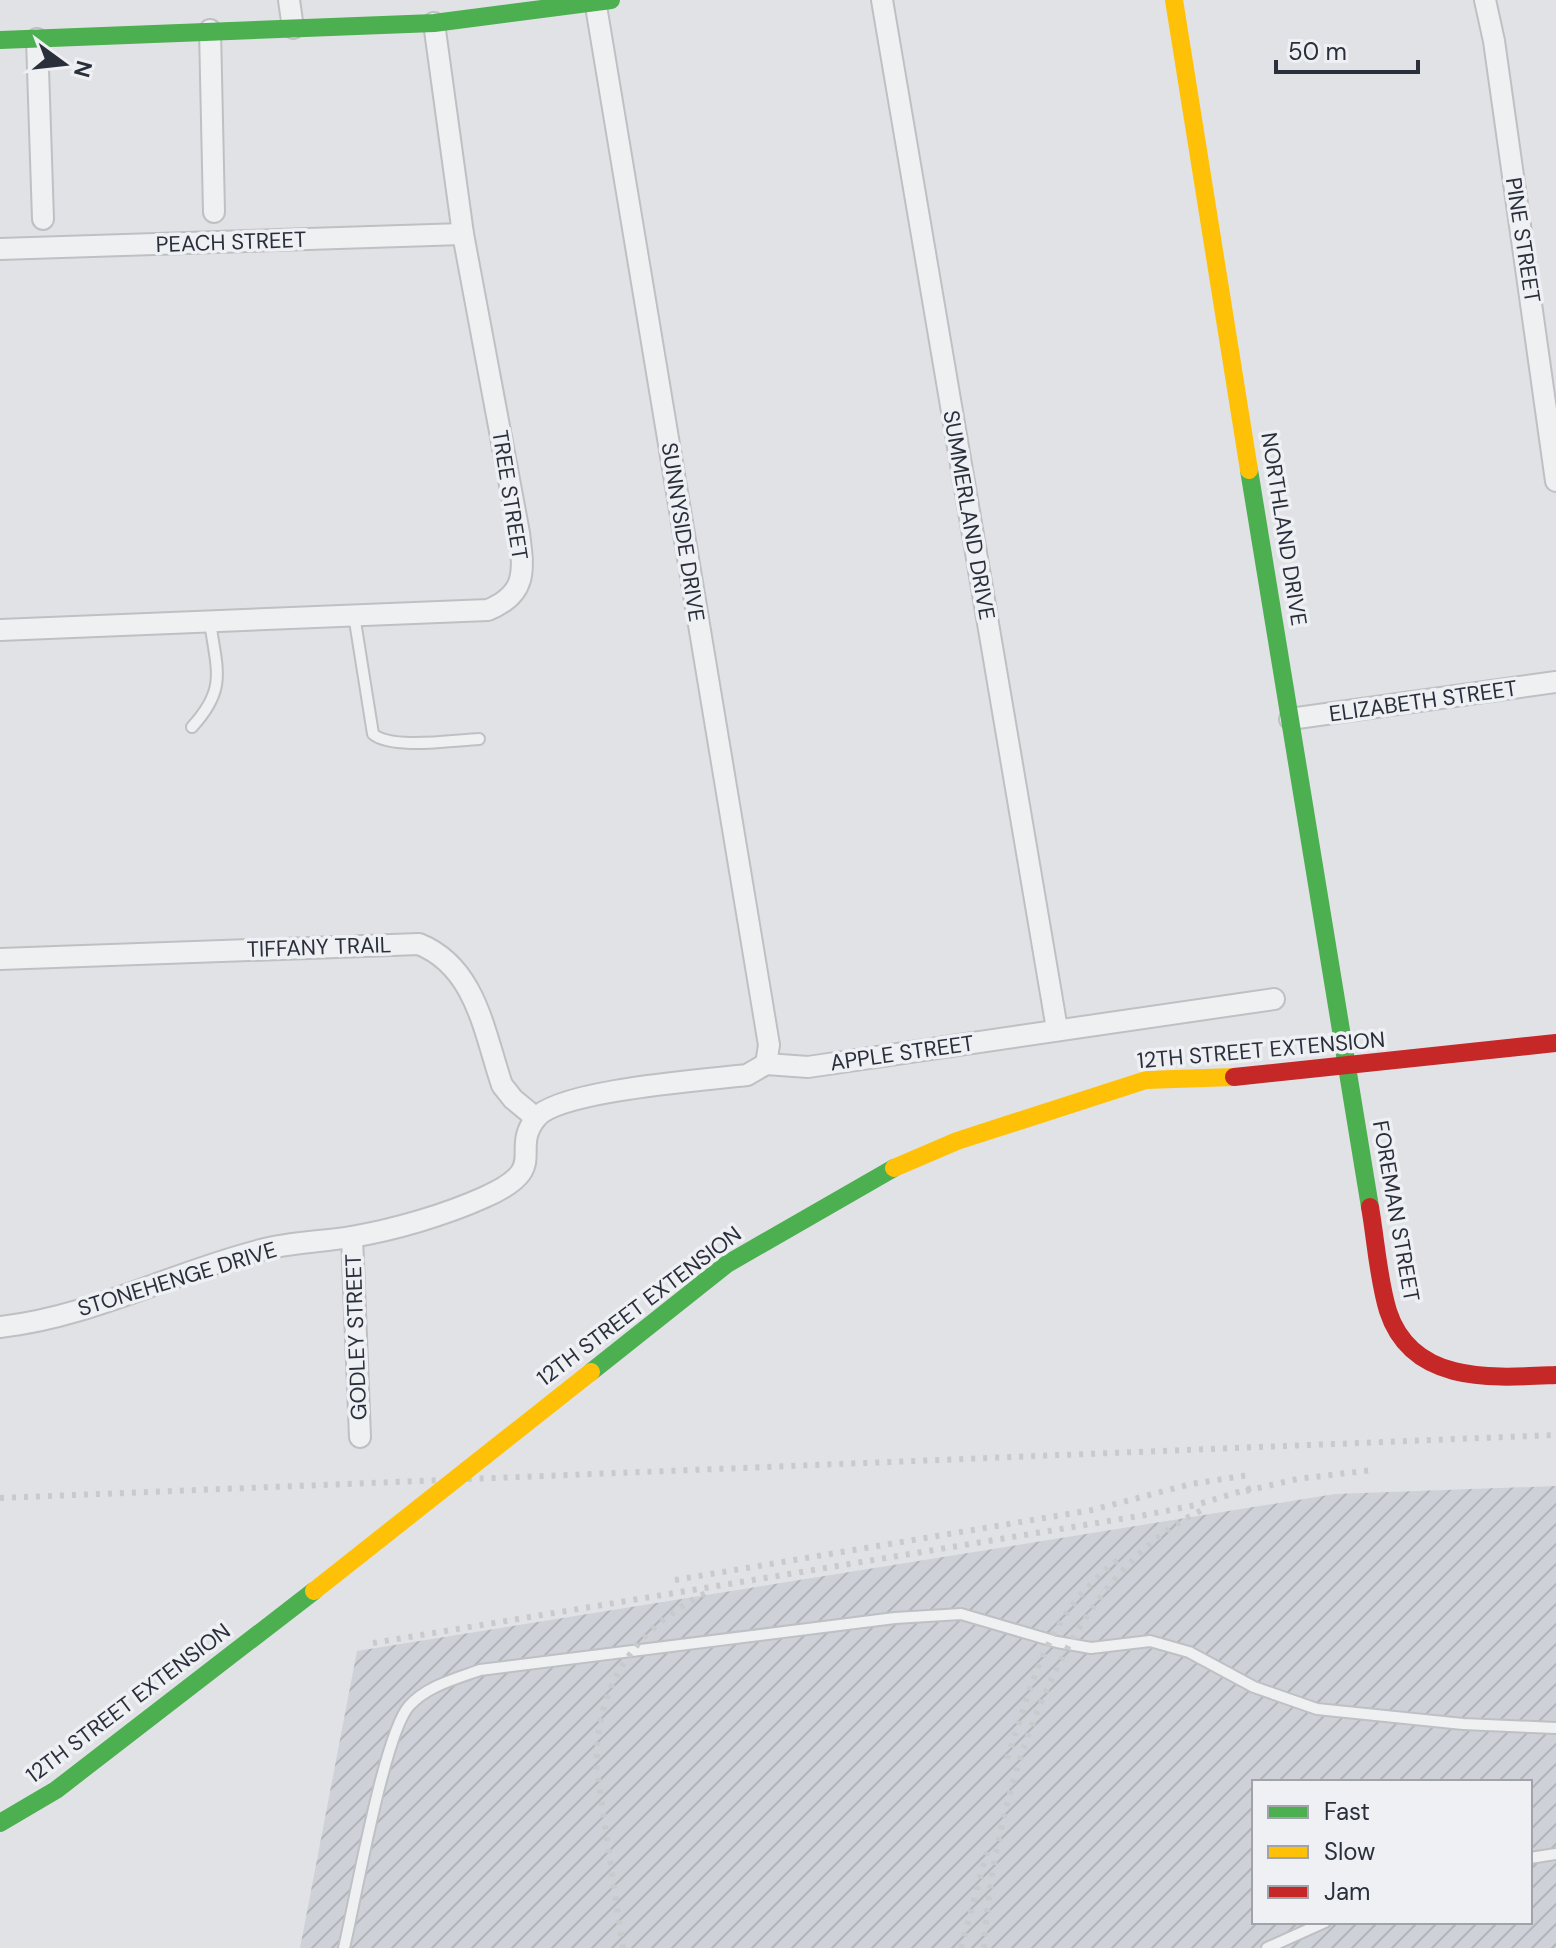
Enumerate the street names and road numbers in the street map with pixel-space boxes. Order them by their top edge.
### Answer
street label: PINE STREET [1499,175,1547,305]
street label: PEACH STREET [155,225,307,259]
street label: SUMMERLAND DRIVE [936,408,1002,622]
street label: TREE STREET [485,428,535,562]
street label: NORTHLAND DRIVE [1254,430,1314,628]
street label: SUNNYSIDE DRIVE [654,440,712,624]
street label: ELIZABETH STREET [1327,673,1519,729]
street label: TIFFANY TRAIL [246,930,392,964]
street label: 12TH STREET EXTENSION [1136,1025,1386,1075]
street label: APPLE STREET [828,1029,976,1077]
street label: FOREMAN STREET [1366,1118,1426,1304]
street label: 12TH STREET EXTENSION [531,1220,747,1392]
street label: STONEHENGE DRIVE [74,1235,280,1323]
street label: GODLEY STREET [339,1253,373,1421]
street label: 12TH STREET EXTENSION [20,1617,236,1789]

